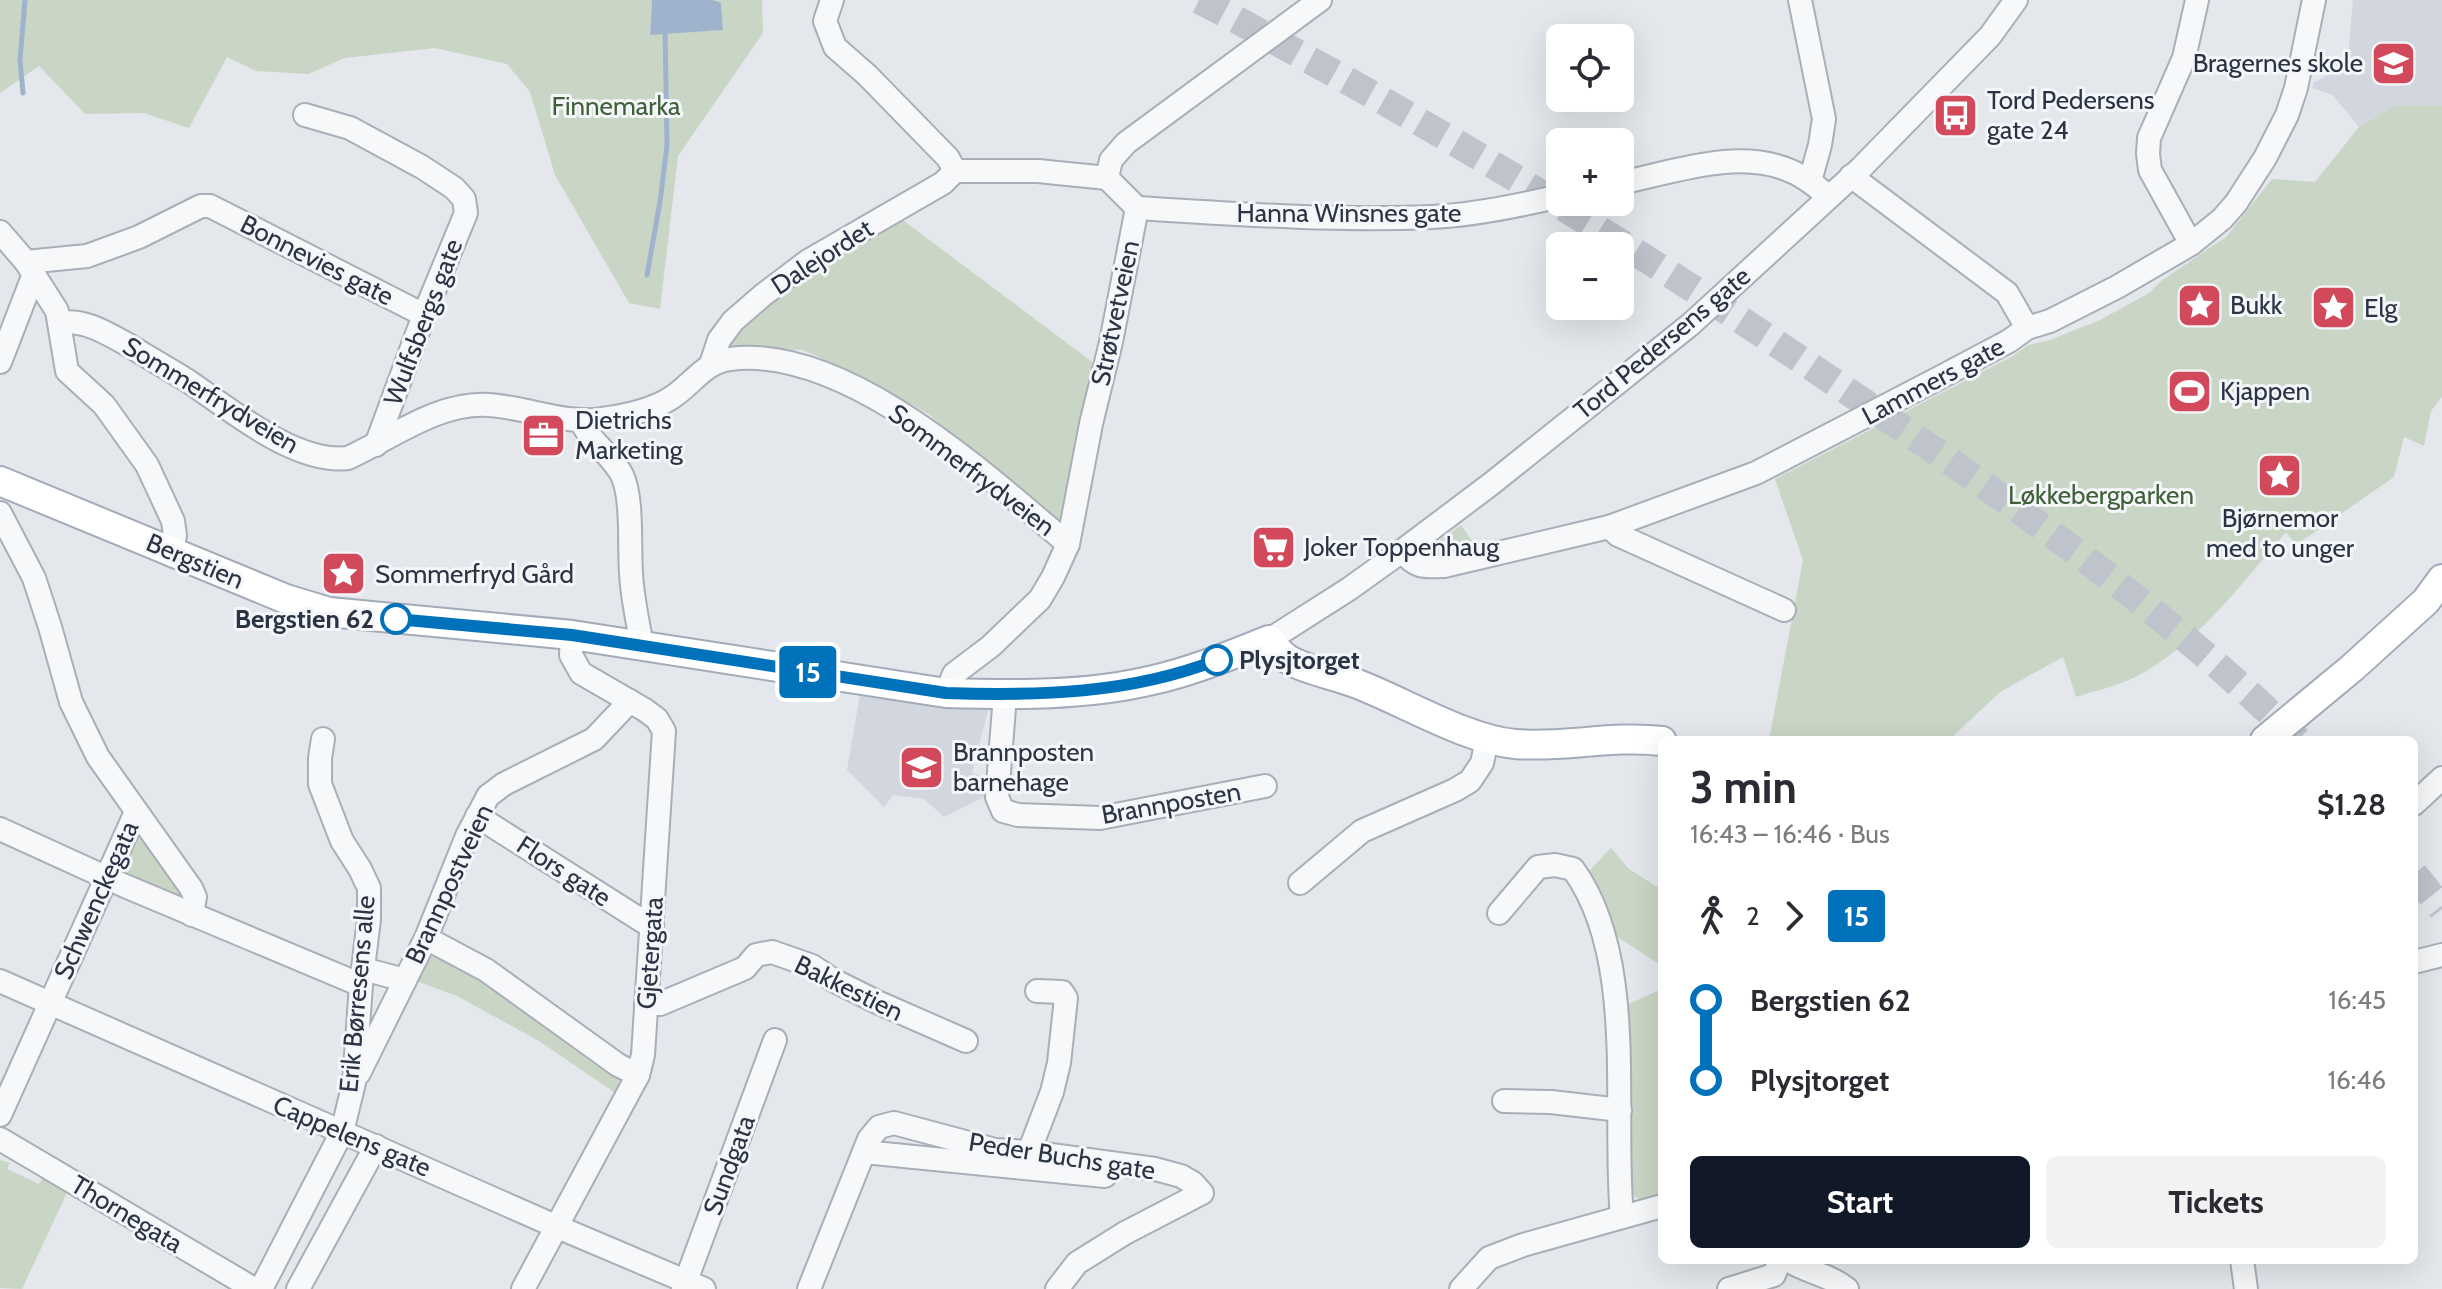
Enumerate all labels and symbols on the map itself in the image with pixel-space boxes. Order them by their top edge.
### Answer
school or university icon: Bragernes skole [2370,39,2418,87]
place label: Bragernes skole [2193,47,2363,79]
place label: Tord Pedersens gate 24 [1987,84,2155,146]
park label: Finnemarka [552,90,681,122]
bus stop icon: Tord Pedersens gate 24 [1932,91,1980,139]
street label: Hanna Winsnes gate [1237,197,1461,229]
street label: Bonnevies gate [235,208,399,312]
street label: Dalejordet [765,212,879,302]
street label: Wulfsbergs gate [377,234,469,410]
street label: Strøtvetveien [1084,237,1146,389]
street label: Tord Pedersens gate [1567,260,1757,426]
place icon: Bukk [2175,281,2223,329]
place icon: Elg [2309,284,2357,332]
place label: Bukk [2230,289,2283,321]
place label: Elg [2364,292,2399,324]
street label: Sommerfrydveien [117,330,305,460]
street label: Lammers gate [1856,330,2010,432]
sports icon: Kjappen [2165,367,2213,415]
place label: Kjappen [2220,375,2310,407]
street label: Sommerfrydveien [883,397,1061,543]
place label: Dietrichs Marketing [575,404,684,466]
office icon: Dietrichs Marketing [520,411,568,459]
place icon: Bjørnemor med to unger [2256,451,2304,499]
park label: Løkkebergparken [2008,479,2194,511]
place label: Bjørnemor med to unger [2206,502,2355,564]
supermarket icon: Joker Toppenhaug [1249,523,1297,571]
street label: Bergstien [141,526,249,596]
place label: Joker Toppenhaug [1303,531,1500,563]
place icon: Sommerfryd Gård [320,550,368,598]
place label: Sommerfryd Gård [375,558,574,590]
place label: Bergstien 62 [235,603,374,635]
marker: Bergstien 62 [381,604,411,634]
place label: Plysjtorget [1239,644,1360,676]
marker: Plysjtorget [1202,645,1232,675]
line badge: 15 [772,646,844,698]
place label: Brannposten barnehage [953,736,1094,798]
school or university icon: Brannposten barnehage [898,743,946,791]
street label: Brannposten [1099,775,1243,831]
street label: Brannpostveien [398,799,500,969]
street label: Schwenckegata [47,815,145,984]
street label: Flors gate [511,829,617,913]
street label: Erik Børresens alle [332,894,382,1094]
street label: Gjetergata [630,895,670,1010]
street label: Bakkestien [789,948,909,1028]
street label: Cappelens gate [268,1088,436,1184]
street label: Sundgata [696,1110,762,1219]
street label: Peder Buchs gate [966,1125,1158,1187]
street label: Thornegata [65,1168,189,1260]

